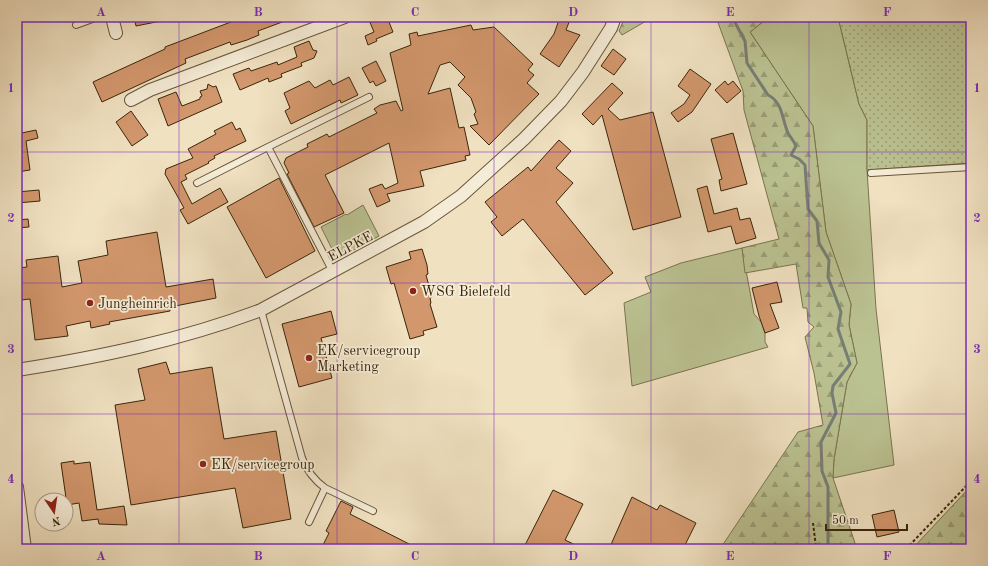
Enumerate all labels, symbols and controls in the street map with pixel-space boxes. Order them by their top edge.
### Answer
text: A [96,6,106,19]
text: B [253,6,263,19]
text: C [411,6,419,19]
text: D [568,6,578,19]
text: E [726,6,735,19]
text: F [883,6,892,19]
text: 1 [7,82,15,95]
text: 1 [973,82,981,95]
text: 2 [7,212,15,225]
text: 2 [973,212,981,225]
street label: ELPKE [326,229,375,265]
place label: WSG Bielefeld [421,285,511,299]
marker: WSG Bielefeld [408,286,418,296]
place label: Jungheinrich [98,297,177,311]
marker: Jungheinrich [85,298,95,308]
text: 3 [7,343,15,356]
text: 3 [973,343,981,356]
place label: EK/servicegroup Marketing [317,344,421,374]
marker: EK/servicegroup Marketing [304,353,314,363]
place label: EK/servicegroup [211,458,315,472]
marker: EK/servicegroup [198,459,208,469]
text: 4 [7,473,15,486]
text: 4 [973,473,981,486]
north arrow [34,492,74,532]
scale bar [826,506,907,532]
text: N [50,514,61,527]
text: 50 m [832,514,859,527]
text: A [96,550,106,563]
text: B [253,550,263,563]
text: C [411,550,419,563]
text: D [568,550,578,563]
text: E [726,550,735,563]
text: F [883,550,892,563]

